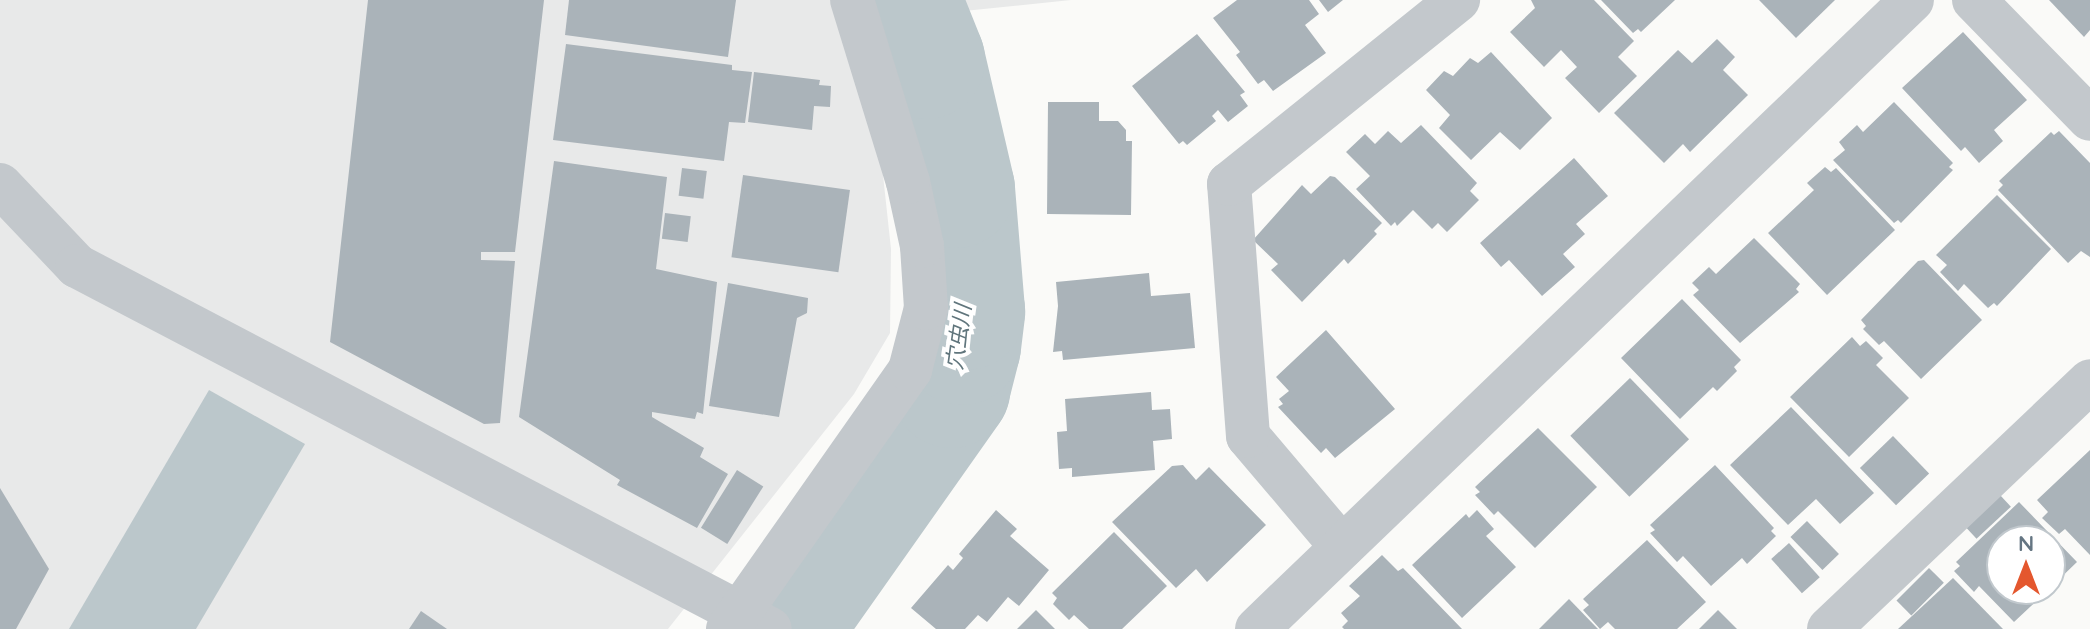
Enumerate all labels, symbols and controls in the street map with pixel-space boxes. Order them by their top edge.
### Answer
water label: 穴虫川 [941,302,977,372]
north arrow [1986,525,2066,605]
text: N [2018,529,2034,557]

